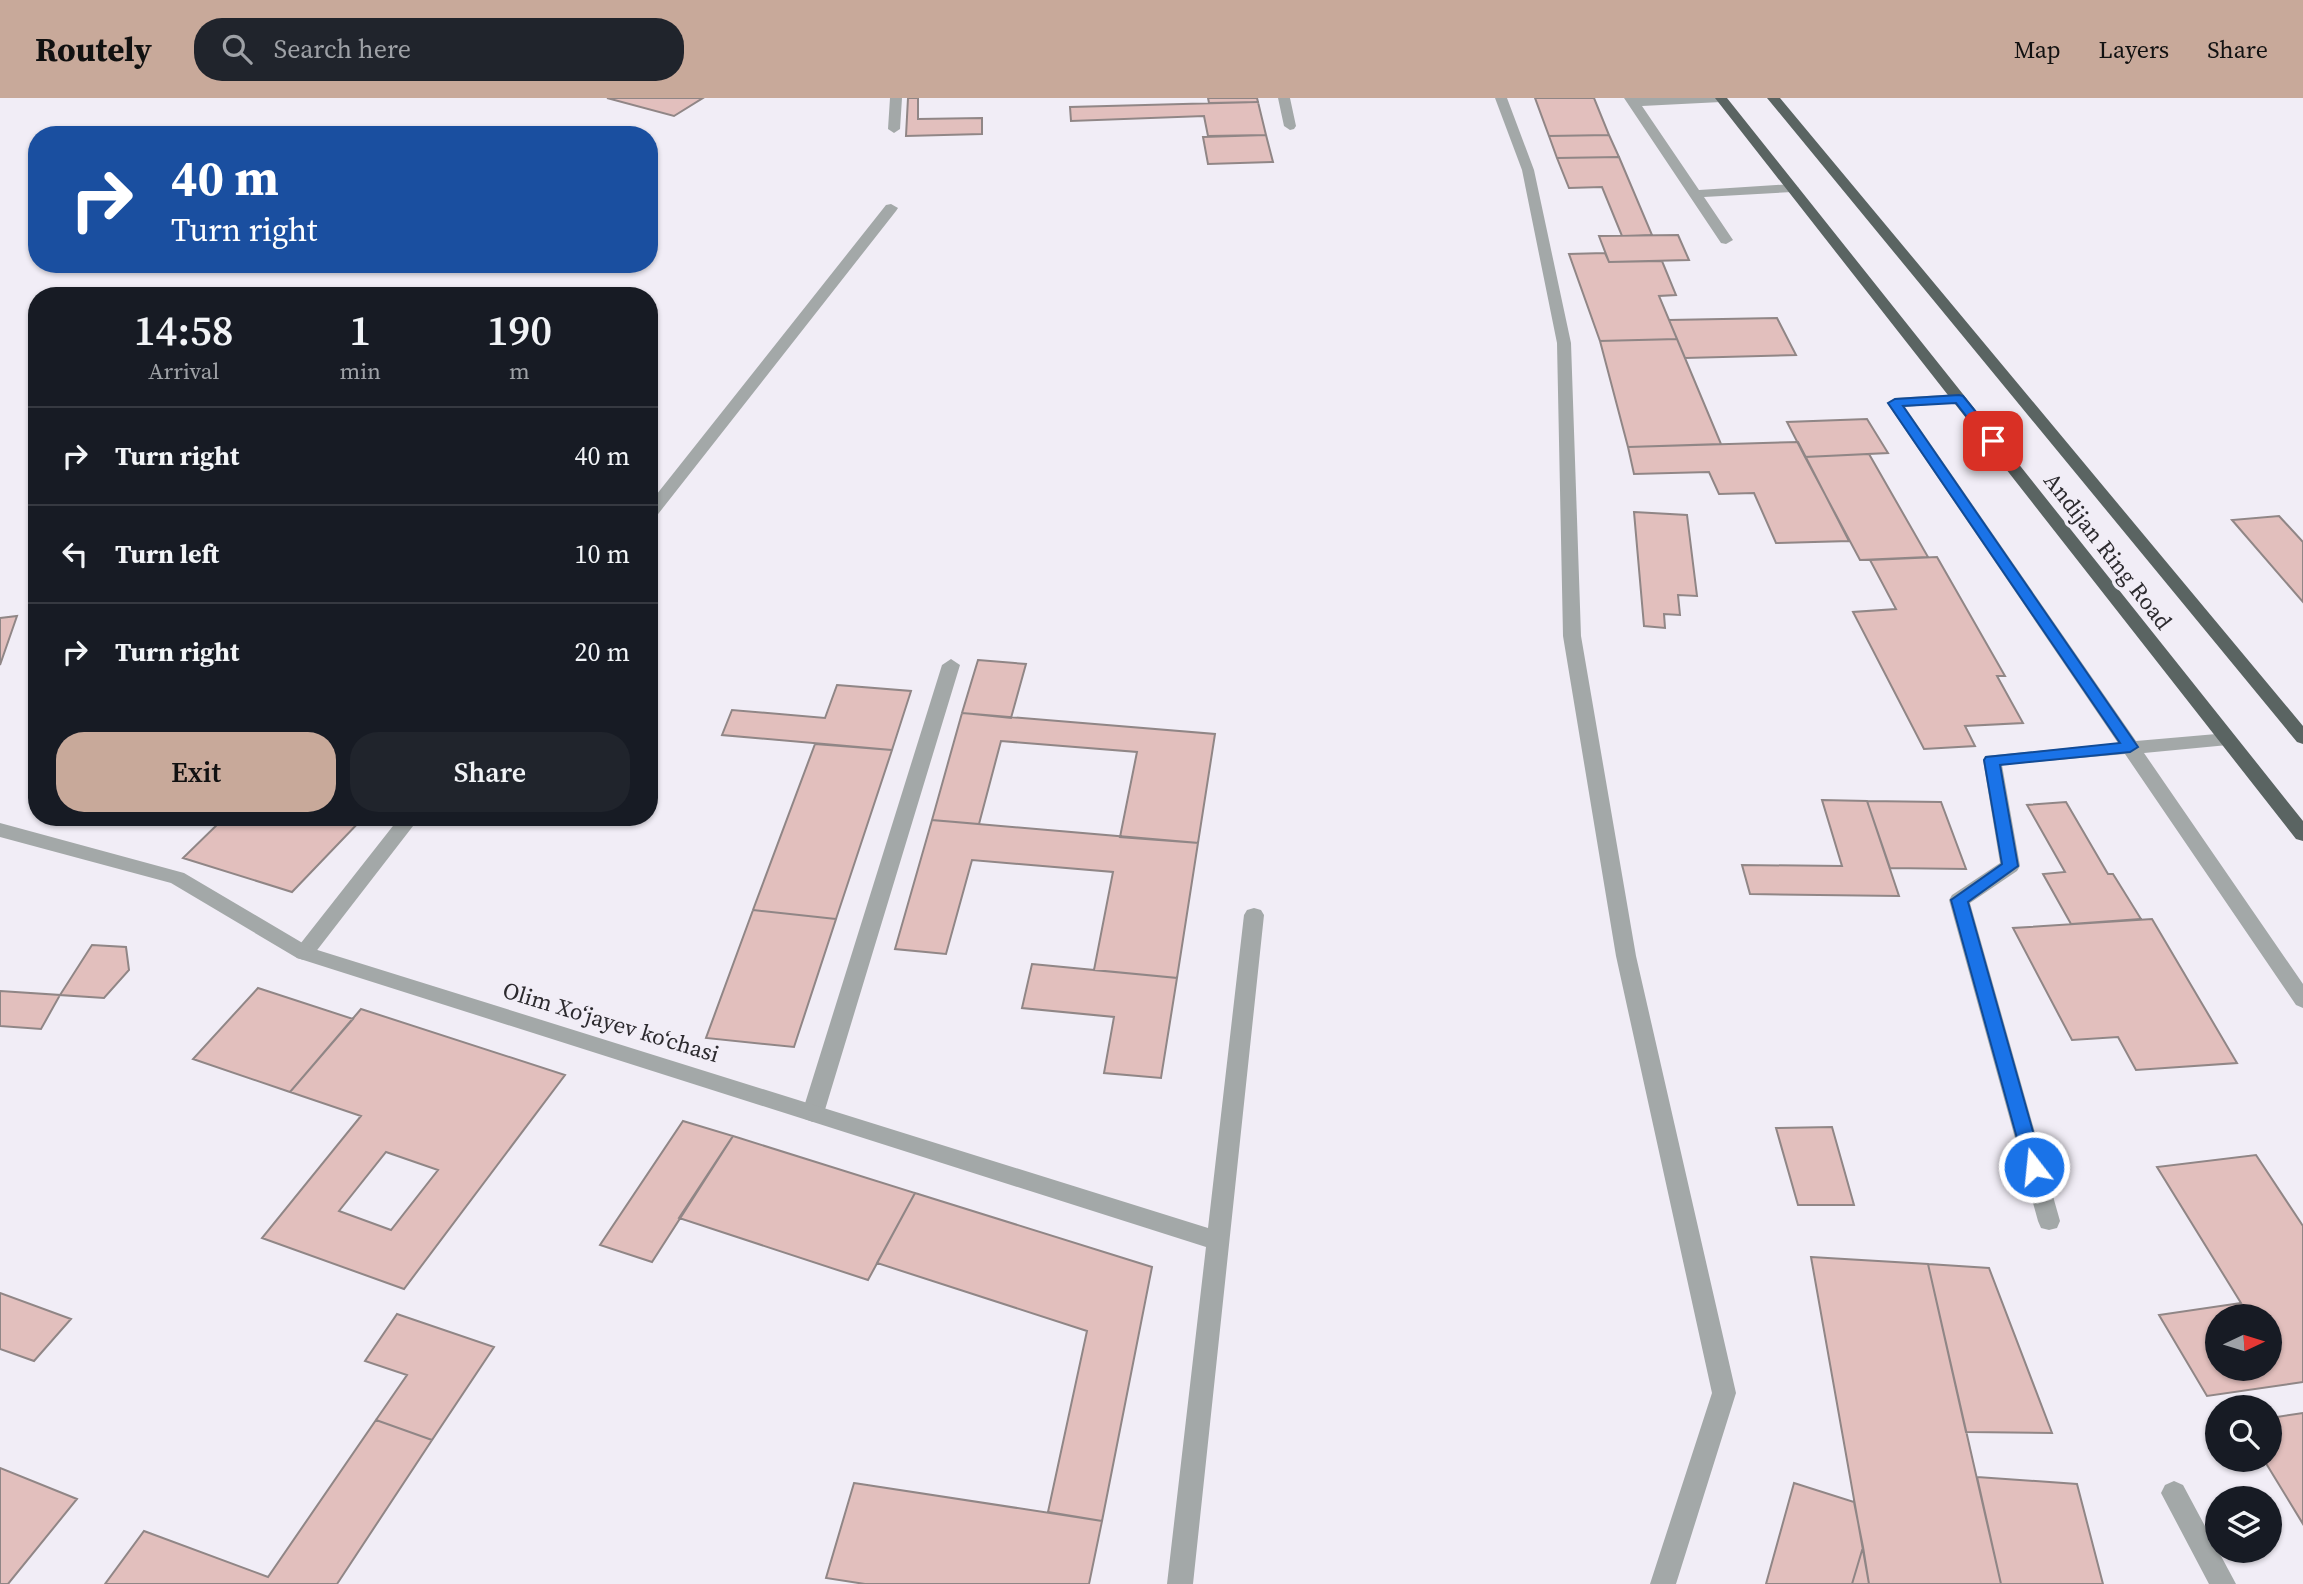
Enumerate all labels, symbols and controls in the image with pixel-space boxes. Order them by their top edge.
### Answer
search box [194,18,684,81]
text: Routely [35,27,152,72]
icon: search [218,30,256,68]
text: Search here [274,31,411,67]
text: Map [2014,33,2061,66]
text: Layers [2099,33,2169,66]
text: Share [2207,33,2268,66]
text: 40 m [171,144,279,211]
icon: right [56,154,147,245]
text: Turn right [171,208,317,252]
text: 14:58 [134,301,234,359]
text: 1 [349,301,371,359]
text: 190 [487,301,552,359]
text: Arrival [148,355,219,387]
text: min [339,355,381,387]
text: m [509,355,530,387]
pin [1963,411,2023,471]
icon: arrive [1974,422,2012,460]
icon: right [56,437,94,475]
text: Turn right [115,438,239,474]
text: 40 m [575,438,630,474]
street label: Andijan Ring Road [2036,466,2180,636]
icon: left [56,535,94,573]
text: Turn left [115,536,219,572]
text: 10 m [575,536,630,572]
icon: right [56,633,94,671]
text: Turn right [115,634,239,670]
text: 20 m [575,634,630,670]
button: Exit [56,732,336,812]
button: Share [350,732,630,812]
street label: Olim Xoʻjayev koʻchasi [499,974,723,1070]
position arrow [1997,1130,2071,1204]
north arrow [2205,1304,2282,1381]
map controls [2205,1304,2282,1563]
button: search [2205,1395,2282,1472]
button: layers [2205,1486,2282,1563]

